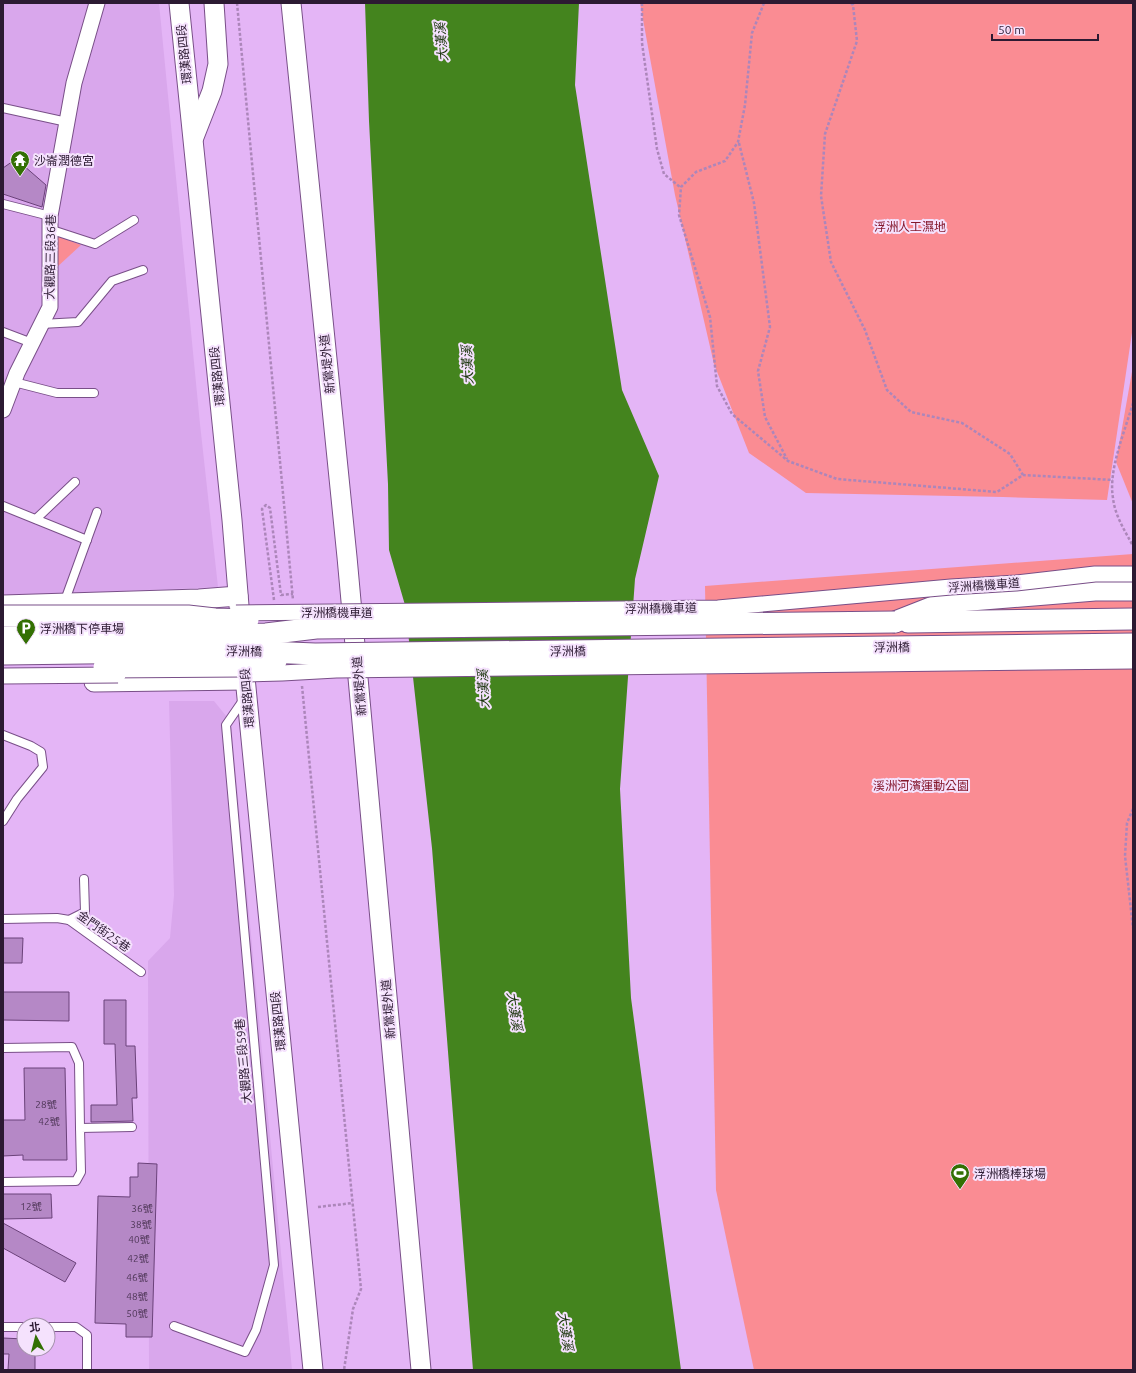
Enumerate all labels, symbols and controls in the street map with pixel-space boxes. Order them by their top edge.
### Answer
scale bar [992,16,1098,42]
water label: 大漢溪 [432,20,450,62]
street label: 環漢路四段 [174,23,194,85]
text: 50 m [998,23,1025,36]
temple icon: 沙崙潤德宮 [9,149,31,177]
place label: 沙崙潤德宮 [34,154,94,167]
street label: 大觀路三段36巷 [43,214,57,300]
park label: 浮洲人工濕地 [874,220,946,233]
street label: 新鶯堤外道 [317,333,337,395]
water label: 大漢溪 [459,343,475,385]
street label: 環漢路四段 [207,345,227,407]
street label: 浮洲橋機車道 [948,576,1020,594]
street label: 浮洲橋機車道 [625,601,697,615]
street label: 浮洲橋機車道 [301,606,373,619]
parking icon: 浮洲橋下停車場 [15,617,37,645]
place label: 浮洲橋下停車場 [40,622,124,635]
street label: 浮洲橋 [874,640,910,654]
street label: 浮洲橋 [226,644,262,658]
street label: 浮洲橋 [550,644,586,658]
street label: 新鶯堤外道 [350,656,368,716]
water label: 大漢溪 [475,667,491,709]
street label: 環漢路四段 [238,668,256,728]
park label: 溪洲河濱運動公園 [873,779,969,792]
street label: 金門街25巷 [75,908,133,954]
street label: 新鶯堤外道 [379,979,397,1039]
street label: 環漢路四段 [268,990,288,1052]
water label: 大漢溪 [505,991,525,1033]
street label: 大觀路三段59巷 [233,1018,253,1104]
house number: 28號 [35,1099,57,1110]
house number: 42號 [38,1116,60,1127]
sports icon: 浮洲橋棒球場 [949,1162,971,1190]
place label: 浮洲橋棒球場 [974,1167,1046,1180]
house number: 12號 [20,1201,42,1212]
house number: 36號 [131,1203,153,1214]
house number: 38號 [130,1219,152,1230]
house number: 40號 [128,1234,150,1245]
house number: 42號 [127,1253,149,1264]
house number: 46號 [126,1272,148,1283]
house number: 48號 [126,1291,148,1302]
house number: 50號 [126,1308,148,1319]
water label: 大漢溪 [556,1311,576,1353]
north arrow [16,1317,56,1357]
text: 北 [29,1320,41,1334]

